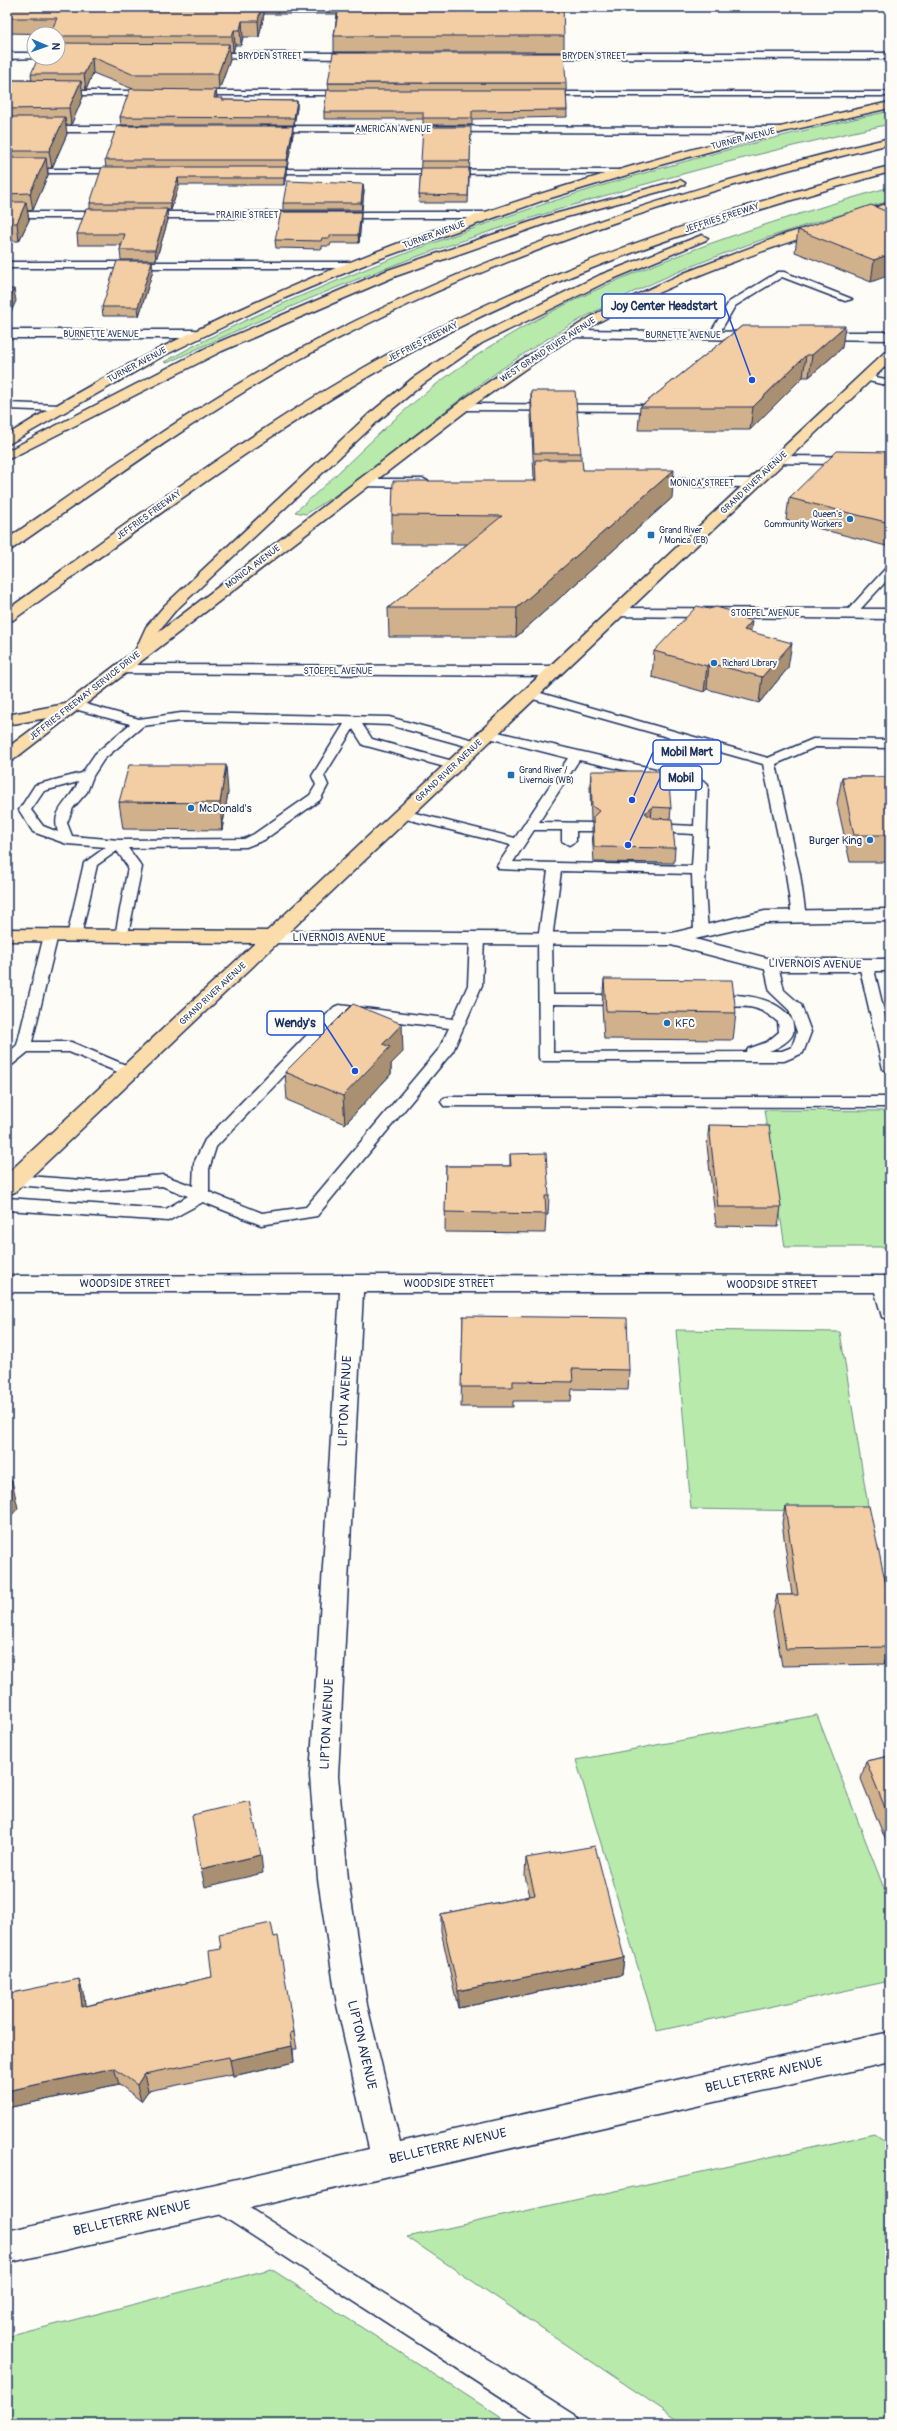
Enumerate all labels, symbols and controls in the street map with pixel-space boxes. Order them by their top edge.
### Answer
north arrow [26,26,66,66]
text: N [49,42,62,51]
street label: BRYDEN STREET [238,51,302,62]
street label: BRYDEN STREET [562,51,626,62]
street label: AMERICAN AVENUE [355,124,431,135]
street label: TURNER AVENUE [710,126,777,152]
street label: JEFFRIES FREEWAY [683,201,761,235]
street label: PRAIRIE STREET [216,210,278,221]
street label: TURNER AVENUE [401,218,467,251]
callout: Joy Center Headstart [602,294,725,318]
text: Joy Center Headstart [611,299,719,314]
street label: WEST GRAND RIVER AVENUE [498,315,598,385]
street label: JEFFRIES FREEWAY [386,319,460,365]
street label: BURNETTE AVENUE [63,329,139,340]
street label: BURNETTE AVENUE [645,330,721,341]
street label: TURNER AVENUE [105,345,169,385]
street label: GRAND RIVER AVENUE [718,449,790,517]
street label: MONICA STREET [670,478,734,489]
street label: JEFFRIES FREEWAY [114,488,184,542]
place label: Queen's Community Workers [764,509,842,530]
marker: Queen's Community Workers [845,514,855,524]
place label: Grand River / Monica (EB) [659,525,709,546]
marker: Grand River / Monica (EB) [646,530,656,540]
street label: MONICA AVENUE [223,543,283,591]
street label: STOEPEL AVENUE [731,608,800,619]
street label: JEFFRIES FREEWAY SERVICE DRIVE [27,649,143,743]
marker: Richard Library [709,658,719,668]
place label: Richard Library [722,658,777,669]
street label: STOEPEL AVENUE [304,666,373,677]
street label: GRAND RIVER AVENUE [413,737,485,805]
callout: Mobil Mart [653,740,721,764]
text: Mobil Mart [661,745,714,760]
place label: Grand River / Livernois (WB) [519,765,574,786]
callout: Mobil [660,766,702,790]
marker: Grand River / Livernois (WB) [506,770,516,780]
text: Mobil [668,771,694,786]
place label: McDonald's [199,802,252,815]
marker: McDonald's [186,803,196,813]
place label: Burger King [809,834,862,847]
marker: Burger King [865,835,875,845]
street label: LIVERNOIS AVENUE [293,931,386,944]
street label: LIVERNOIS AVENUE [768,957,862,971]
street label: GRAND RIVER AVENUE [177,960,249,1028]
callout: Wendy's [267,1011,324,1035]
text: Wendy's [274,1016,316,1031]
place label: KFC [675,1017,695,1030]
marker: KFC [662,1018,672,1028]
street label: WOODSIDE STREET [79,1277,171,1290]
street label: WOODSIDE STREET [403,1277,495,1290]
street label: WOODSIDE STREET [726,1278,818,1291]
street label: LIPTON AVENUE [335,1355,355,1447]
street label: LIPTON AVENUE [317,1678,337,1770]
street label: LIPTON AVENUE [344,1999,380,2091]
street label: BELLETERRE AVENUE [704,2054,824,2096]
street label: BELLETERRE AVENUE [388,2125,508,2167]
street label: BELLETERRE AVENUE [72,2197,192,2239]

